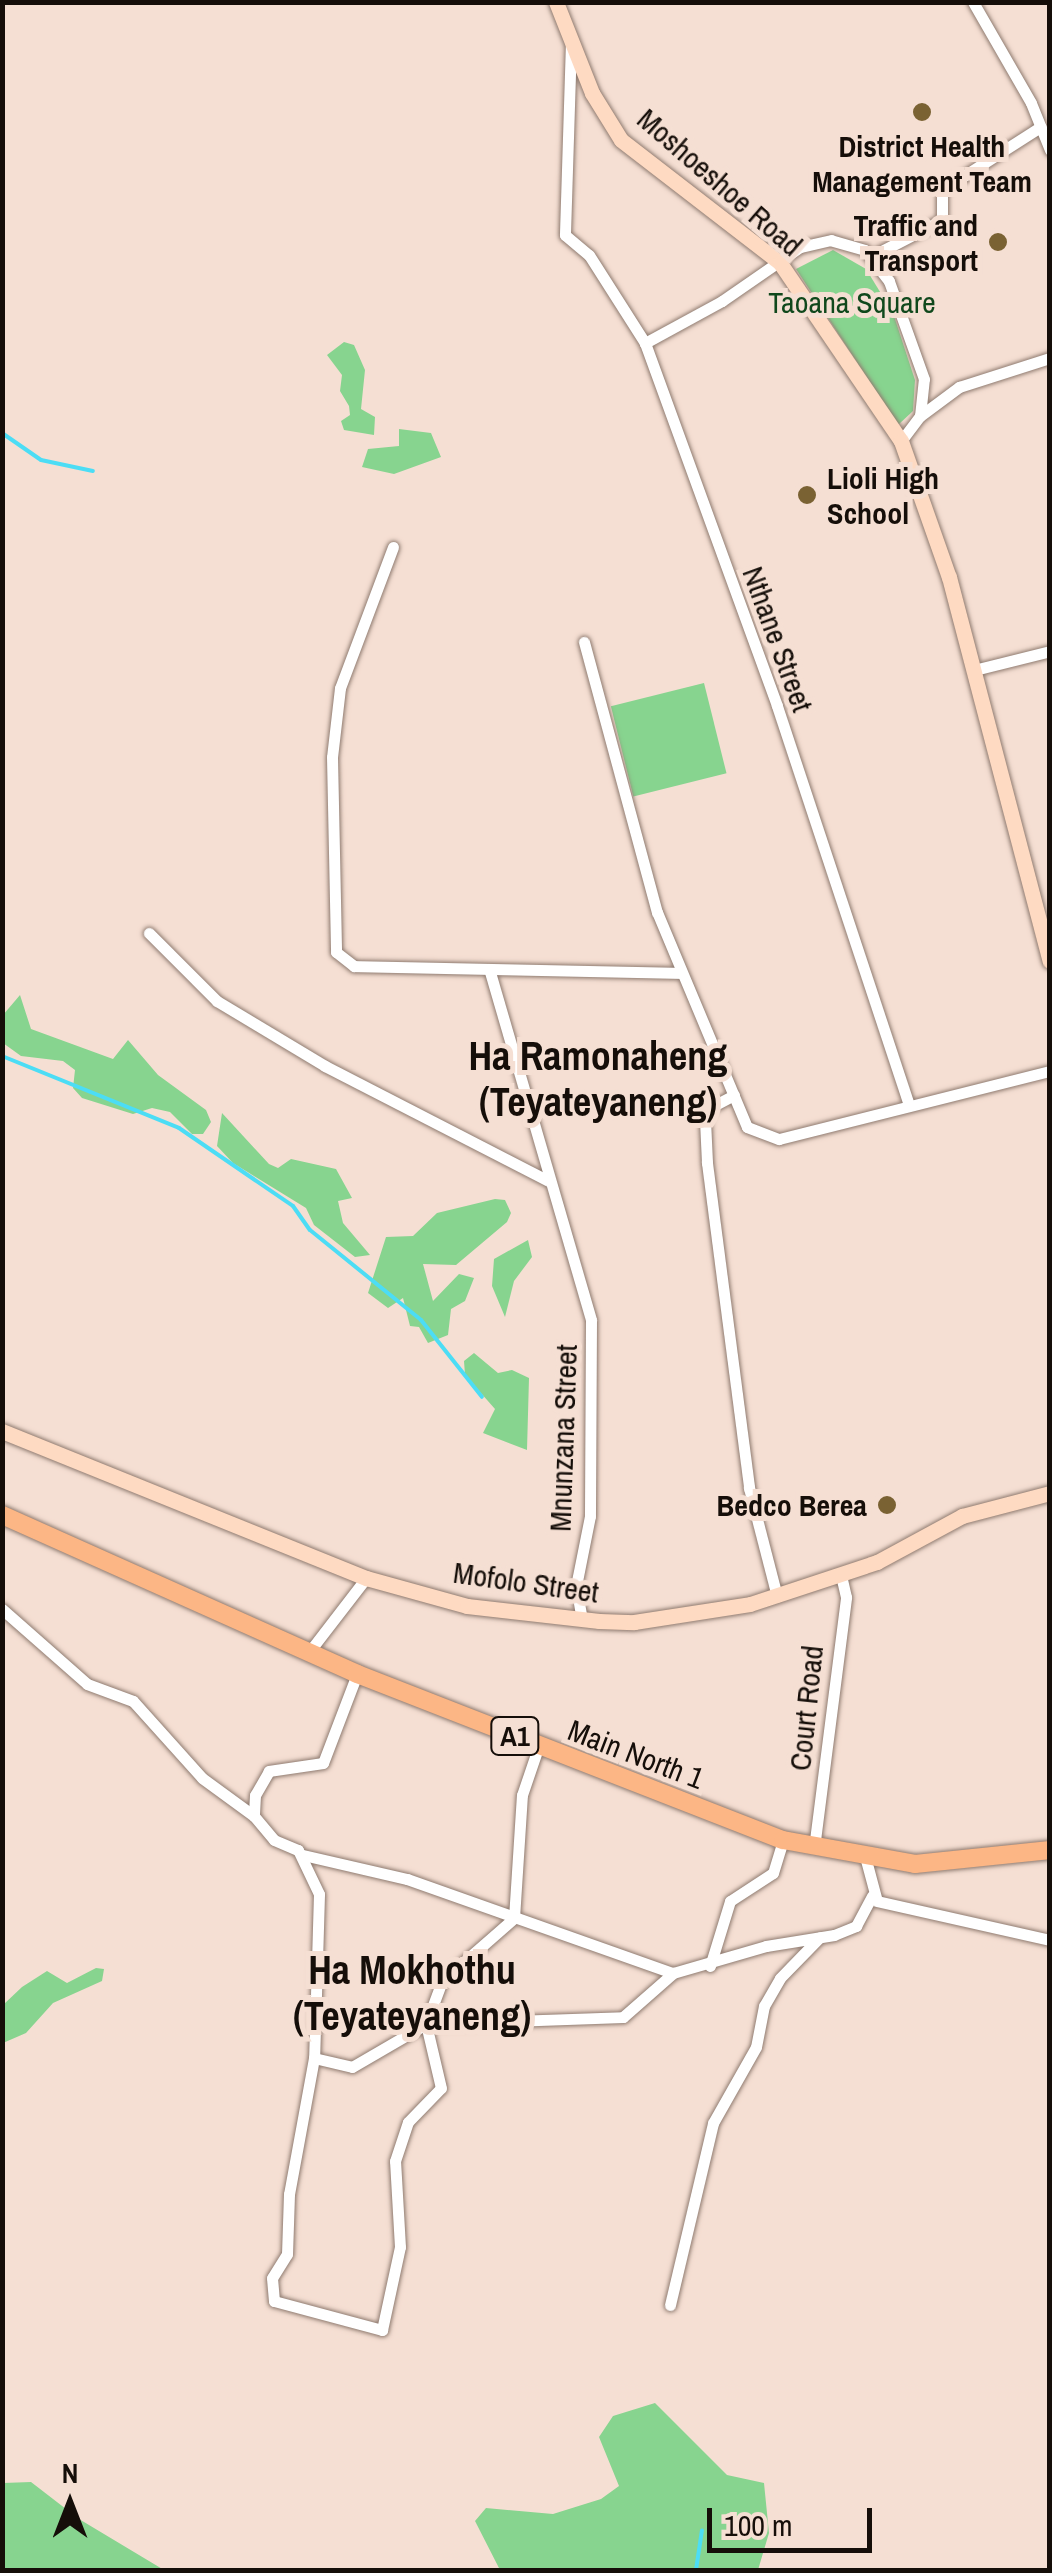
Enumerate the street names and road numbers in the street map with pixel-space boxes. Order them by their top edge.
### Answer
street label: Moshoeshoe Road [630,101,810,263]
street label: Nthane Street [735,562,821,716]
street label: Mnunzana Street [542,1344,584,1532]
street label: Mofolo Street [451,1554,601,1610]
street label: Court Road [782,1644,830,1772]
street label: Main North 1 [563,1712,709,1796]
road number: A1 [490,1713,540,1759]

